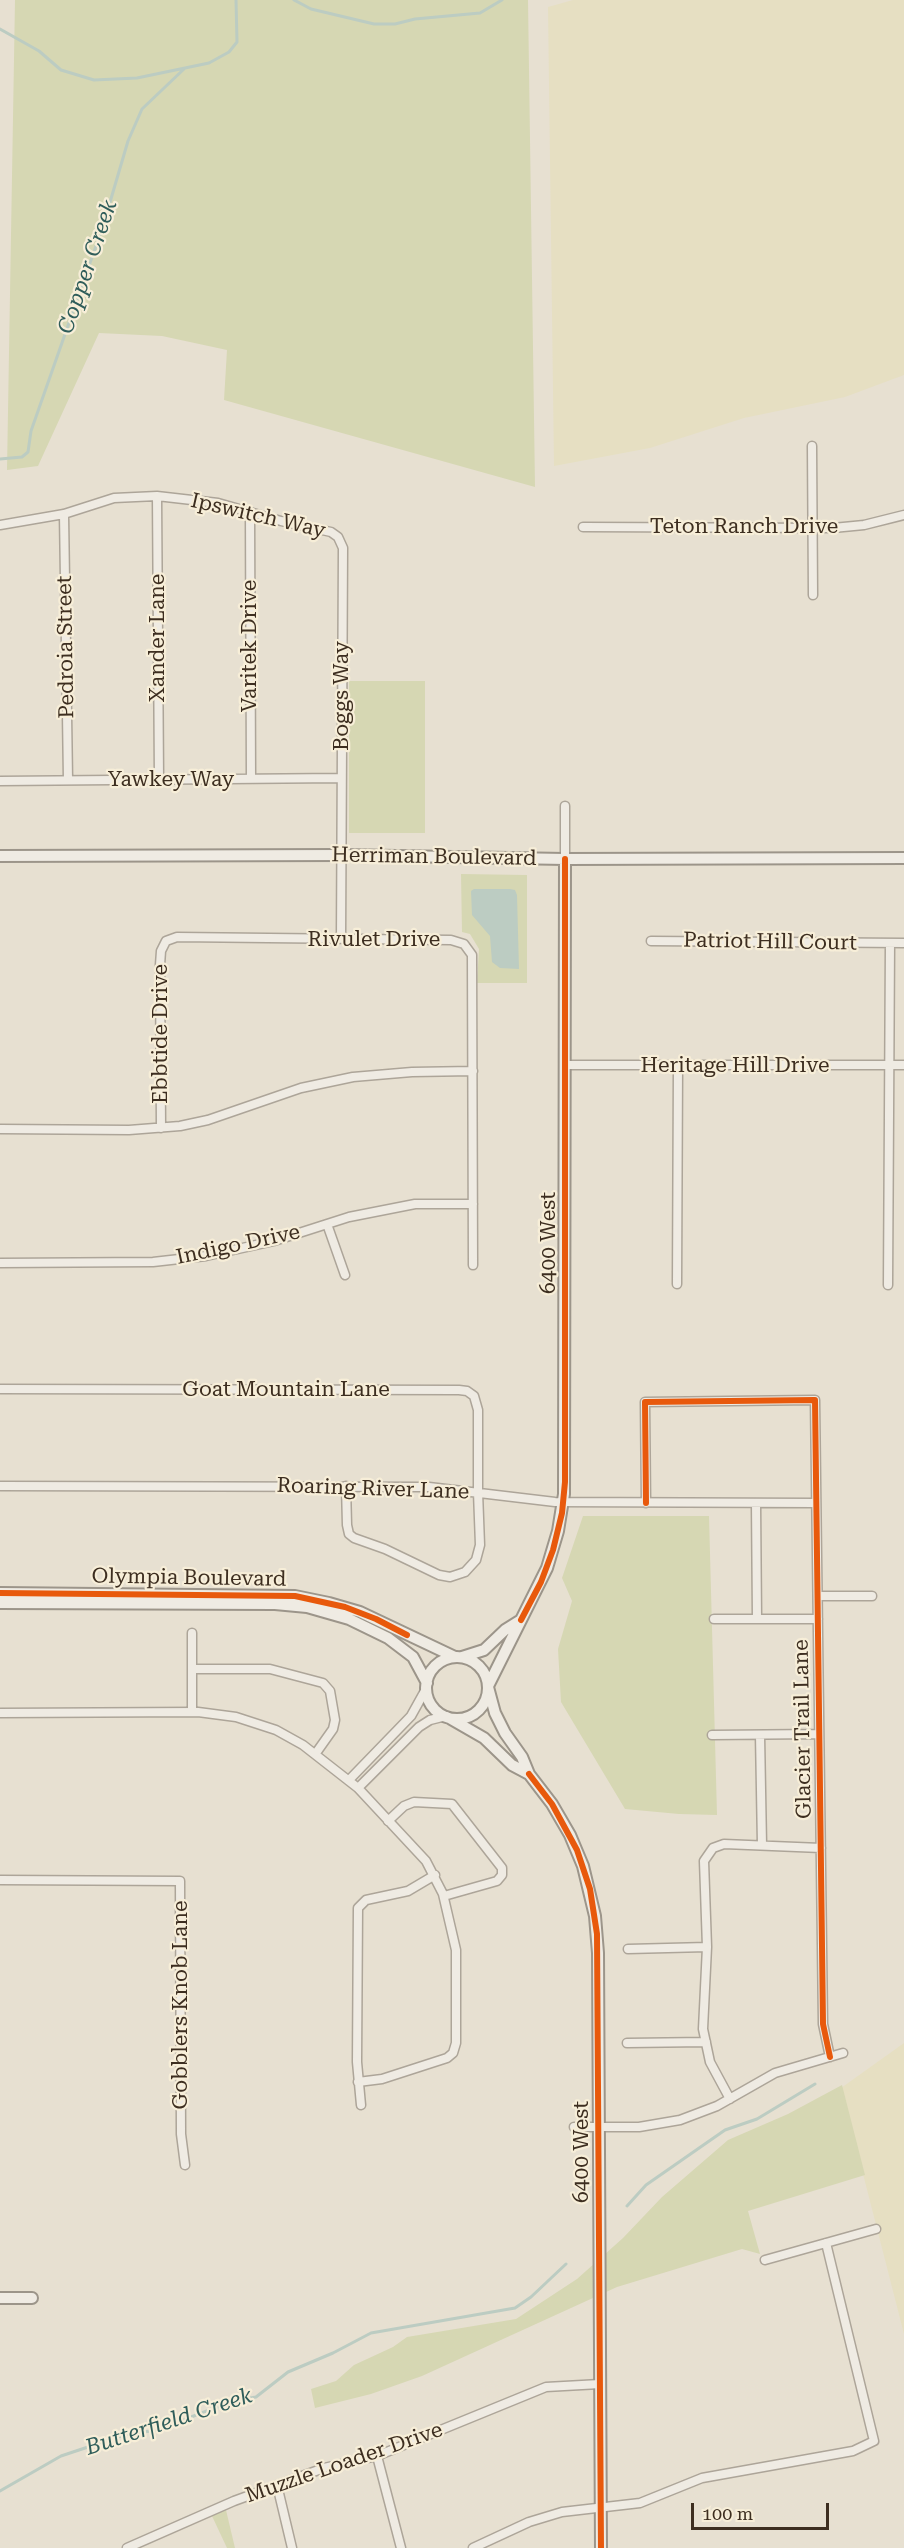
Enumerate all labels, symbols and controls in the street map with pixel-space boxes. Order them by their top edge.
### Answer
water label: Copper Creek [53,197,123,337]
street label: Ipswitch Way [188,488,328,544]
street label: Teton Ranch Drive [650,514,838,540]
street label: Xander Lane [145,574,171,702]
street label: Pedroia Street [52,575,80,719]
street label: Varitek Drive [237,580,263,712]
street label: Boggs Way [329,641,355,751]
street label: Yawkey Way [108,767,234,793]
street label: Herriman Boulevard [331,843,537,871]
street label: Rivulet Drive [308,927,440,953]
street label: Patriot Hill Court [683,928,857,956]
street label: Ebbtide Drive [148,964,174,1104]
street label: Heritage Hill Drive [641,1053,829,1079]
street label: 6400 West [536,1192,562,1294]
street label: Indigo Drive [174,1220,302,1270]
street label: Goat Mountain Lane [182,1377,390,1403]
street label: Roaring River Lane [276,1473,470,1505]
street label: Olympia Boulevard [91,1564,287,1592]
street label: Glacier Trail Lane [789,1639,817,1819]
street label: Gobblers Knob Lane [168,1901,194,2109]
street label: 6400 West [569,2101,595,2203]
water label: Butterfield Creek [82,2383,256,2461]
street label: Muzzle Loader Drive [242,2417,446,2509]
scale bar [694,2491,832,2529]
text: 100 m [702,2503,753,2524]

